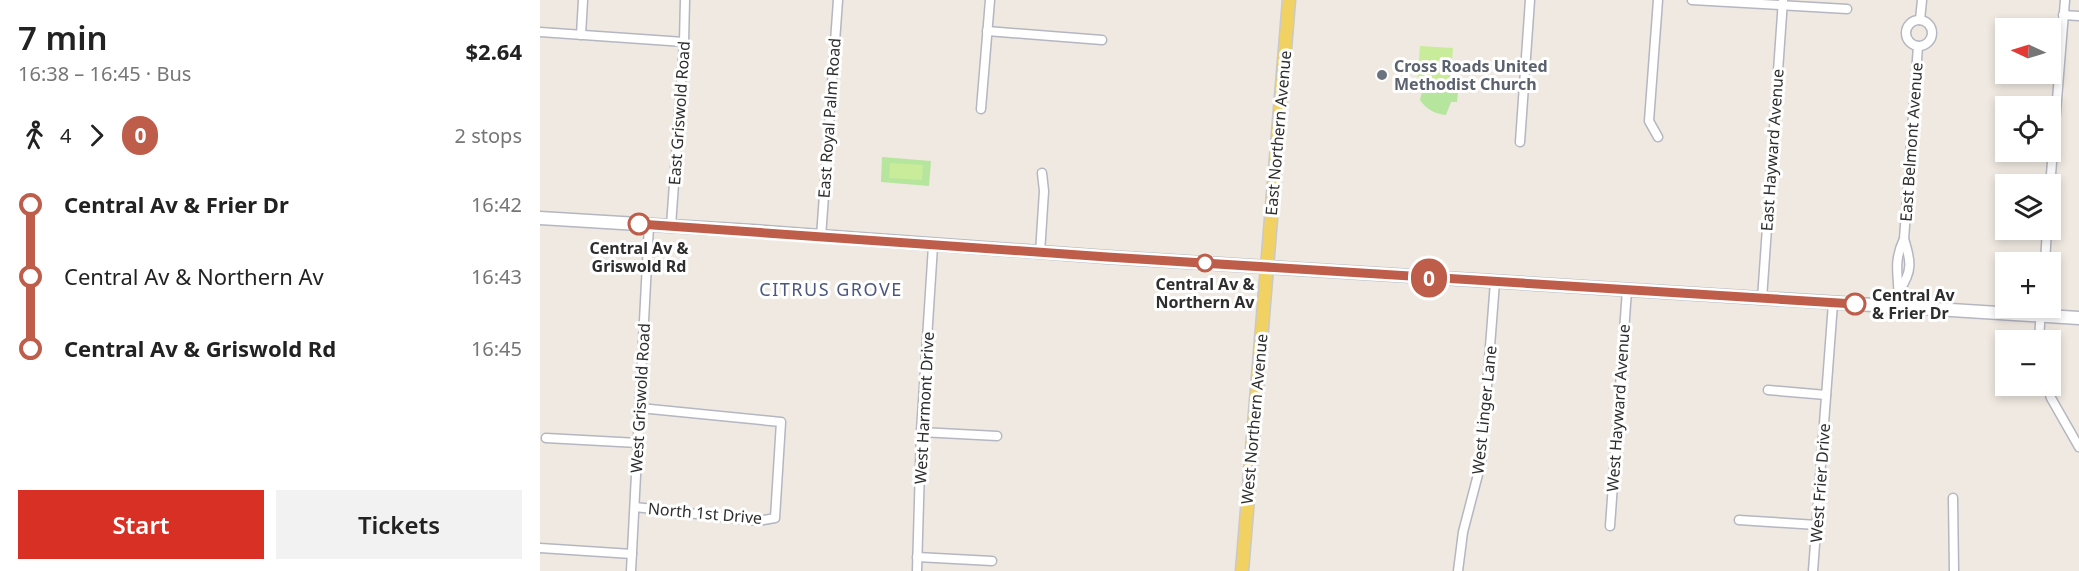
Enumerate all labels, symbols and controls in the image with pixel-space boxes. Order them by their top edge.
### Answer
text: 7 min [18,15,108,60]
north arrow [1995,18,2061,84]
map controls [1995,18,2061,396]
text: $2.64 [465,36,522,66]
street label: East Royal Palm Road [812,37,846,199]
street label: East Griswold Road [663,40,695,186]
street label: East Northern Avenue [1260,50,1296,216]
place label: Cross Roads United Methodist Church [1394,55,1548,95]
text: 16:38 – 16:45 · Bus [18,60,191,87]
street label: East Belmont Avenue [1894,62,1928,222]
marker: Cross Roads United Methodist Church [1375,68,1389,82]
street label: East Hayward Avenue [1755,68,1789,232]
button: locate [1995,96,2061,162]
icon: walk [18,119,51,152]
icon: forward [80,119,113,152]
text: 0 [134,121,146,149]
text: 4 [60,122,71,149]
text: 2 stops [455,122,522,149]
button: layers [1995,174,2061,240]
text: Central Av & Frier Dr [64,189,289,219]
text: 16:42 [471,191,522,218]
marker: Central Av & Griswold Rd [628,213,650,235]
place label: Central Av & Griswold Rd [590,237,688,277]
button: + [1995,252,2061,318]
marker: Central Av & Northern Av [1196,254,1214,272]
line badge: 0 [1410,258,1448,298]
text: Central Av & Northern Av [64,261,324,291]
text: 16:43 [471,263,522,290]
text: 0 [1423,264,1435,292]
place label: Central Av & Northern Av [1156,273,1255,313]
district label: CITRUS GROVE [759,277,903,301]
place label: Central Av & Frier Dr [1872,284,1956,324]
marker: Central Av & Frier Dr [1844,293,1866,315]
street label: West Griswold Road [625,322,655,474]
street label: West Hayward Avenue [1601,323,1635,493]
button: − [1995,330,2061,396]
street label: West Harmont Drive [909,331,939,485]
text: Central Av & Griswold Rd [64,333,336,363]
street label: West Northern Avenue [1236,333,1272,505]
text: 16:45 [471,335,522,362]
street label: West Linger Lane [1466,344,1502,476]
street label: West Frier Drive [1805,423,1835,543]
button: Start [18,490,264,559]
button: Tickets [276,490,522,559]
street label: North 1st Drive [647,497,763,529]

